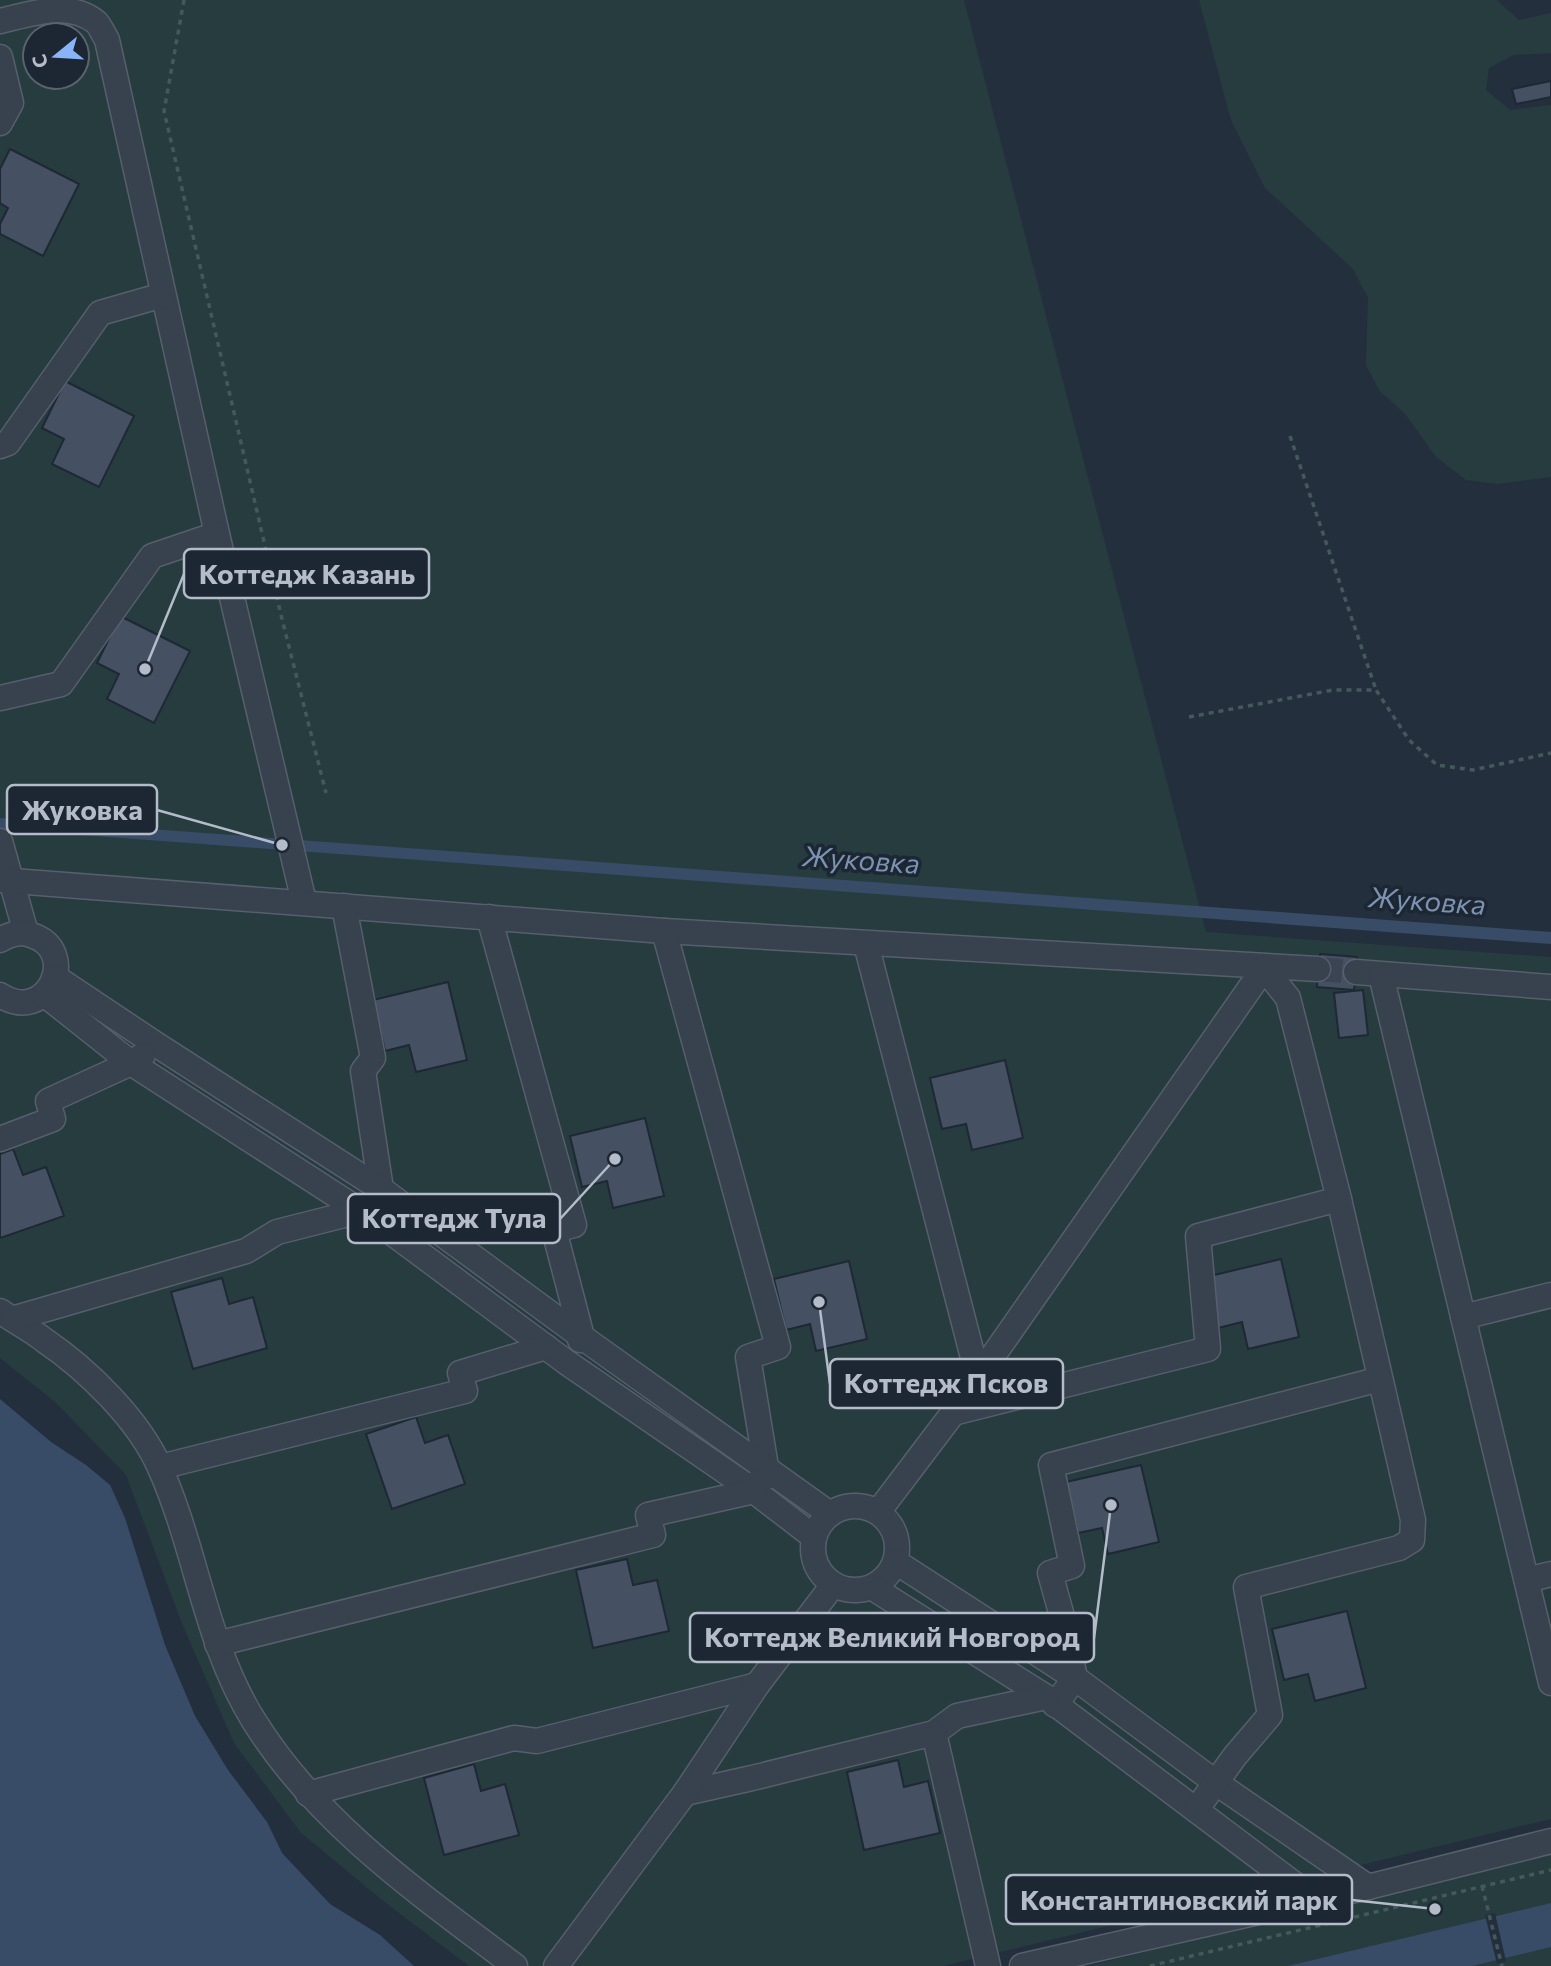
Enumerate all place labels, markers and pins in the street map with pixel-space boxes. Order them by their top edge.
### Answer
callout: Коттедж Казань [184,549,429,598]
callout: Жуковка [7,785,157,834]
callout: Коттедж Тула [348,1194,560,1243]
callout: Коттедж Псков [830,1359,1063,1408]
callout: Коттедж Великий Новгород [690,1613,1094,1662]
callout: Константиновский парк [1006,1875,1352,1924]

